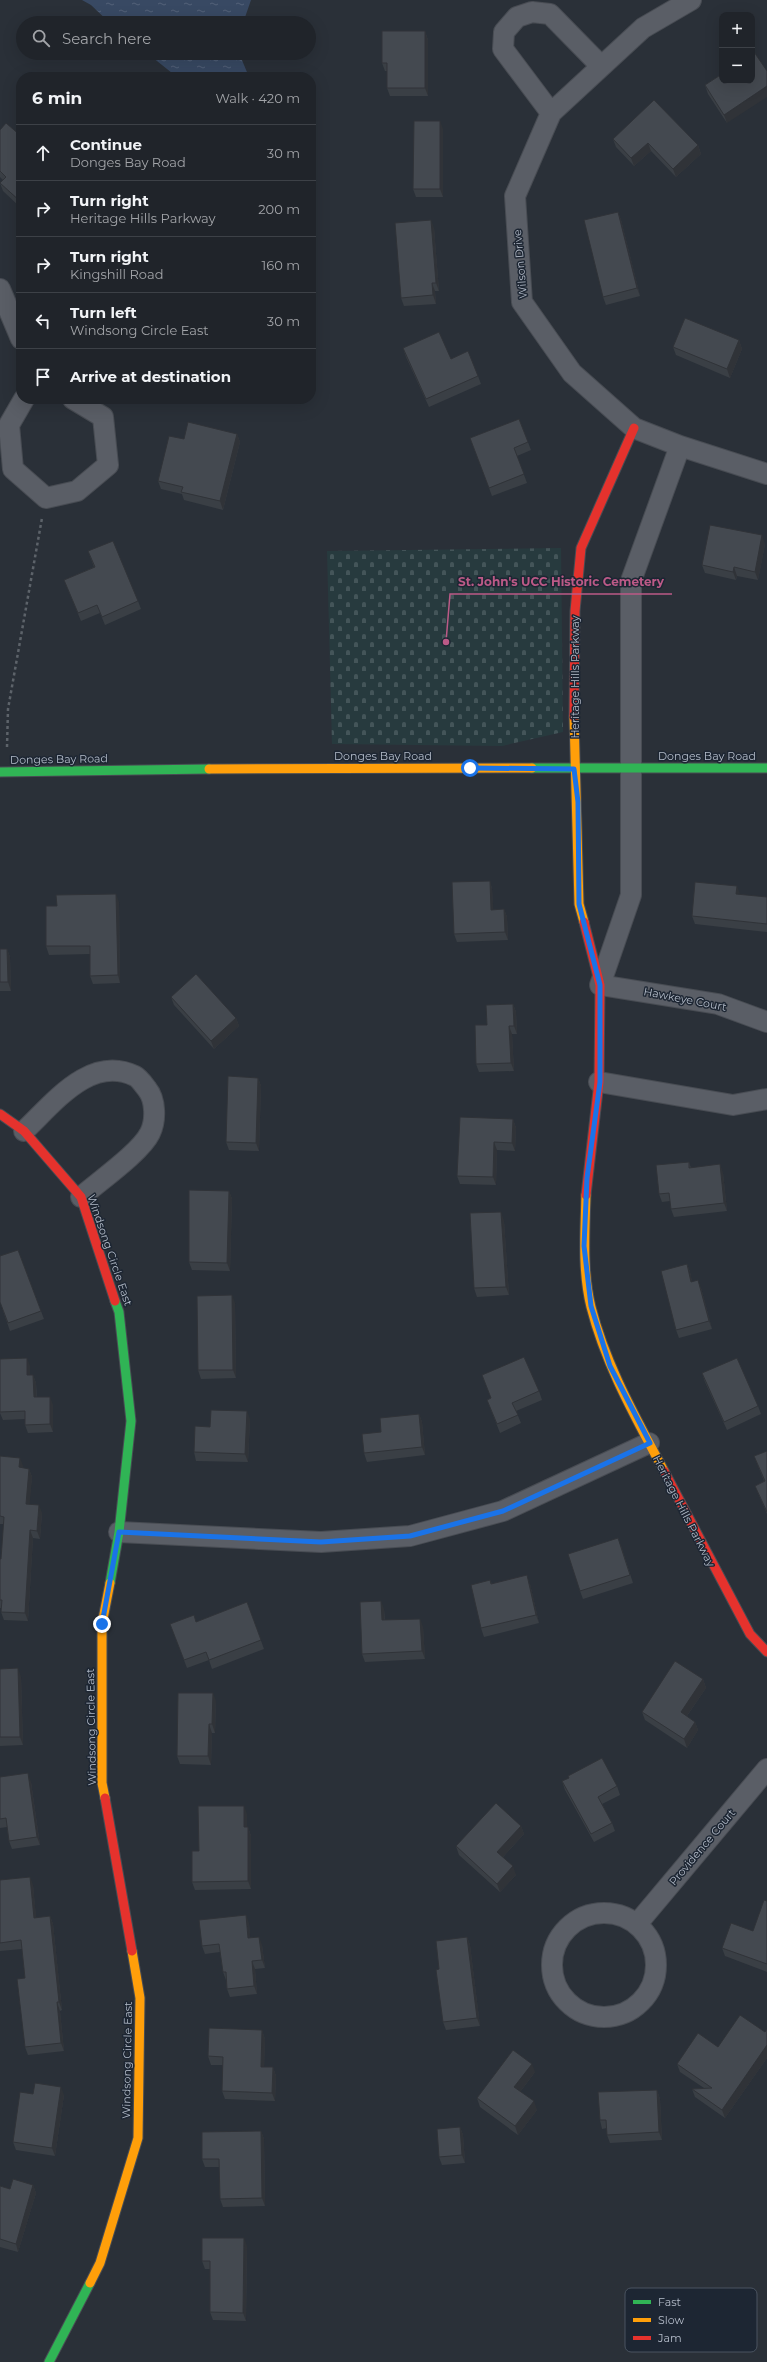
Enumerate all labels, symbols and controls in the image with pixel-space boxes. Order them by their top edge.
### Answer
map controls [719,12,755,84]
button: + [719,12,755,48]
search box [16,16,316,60]
icon: search [30,27,52,49]
text: Search here [62,29,151,48]
button: − [719,48,755,84]
text: 6 min [32,88,82,108]
text: Walk · 420 m [216,90,300,106]
text: Continue [70,135,142,154]
icon: ahead [32,142,54,164]
text: 30 m [267,145,300,161]
text: Donges Bay Road [70,154,186,170]
text: Turn right [70,191,149,210]
icon: right [32,198,54,220]
text: 200 m [258,201,300,217]
text: Heritage Hills Parkway [70,210,216,226]
street label: Wilson Drive [510,228,530,299]
text: Turn right [70,247,149,266]
icon: right [32,254,54,276]
text: 160 m [262,257,300,273]
text: Kingshill Road [70,266,163,282]
text: Turn left [70,303,137,322]
icon: left [32,310,54,332]
text: 30 m [267,313,300,329]
text: Windsong Circle East [70,322,209,338]
icon: arrive [32,366,54,388]
text: Arrive at destination [70,367,231,386]
callout: St. John's UCC Historic Cemetery [450,570,672,594]
text: St. John's UCC Historic Cemetery [458,574,665,589]
street label: Heritage Hills Parkway [568,615,582,739]
street label: Donges Bay Road [334,749,432,763]
street label: Donges Bay Road [658,749,756,763]
street label: Donges Bay Road [10,751,108,767]
route start [461,759,479,777]
street label: Hawkeye Court [642,984,728,1014]
street label: Windsong Circle East [84,1192,136,1308]
street label: Heritage Hills Parkway [650,1453,718,1569]
route end [93,1615,111,1633]
street label: Windsong Circle East [83,1668,99,1786]
street label: Providence Court [666,1805,738,1888]
street label: Windsong Circle East [119,2001,135,2119]
legend [625,2288,757,2352]
text: Fast [658,2295,682,2309]
text: Slow [658,2313,684,2327]
text: Jam [657,2331,682,2345]

